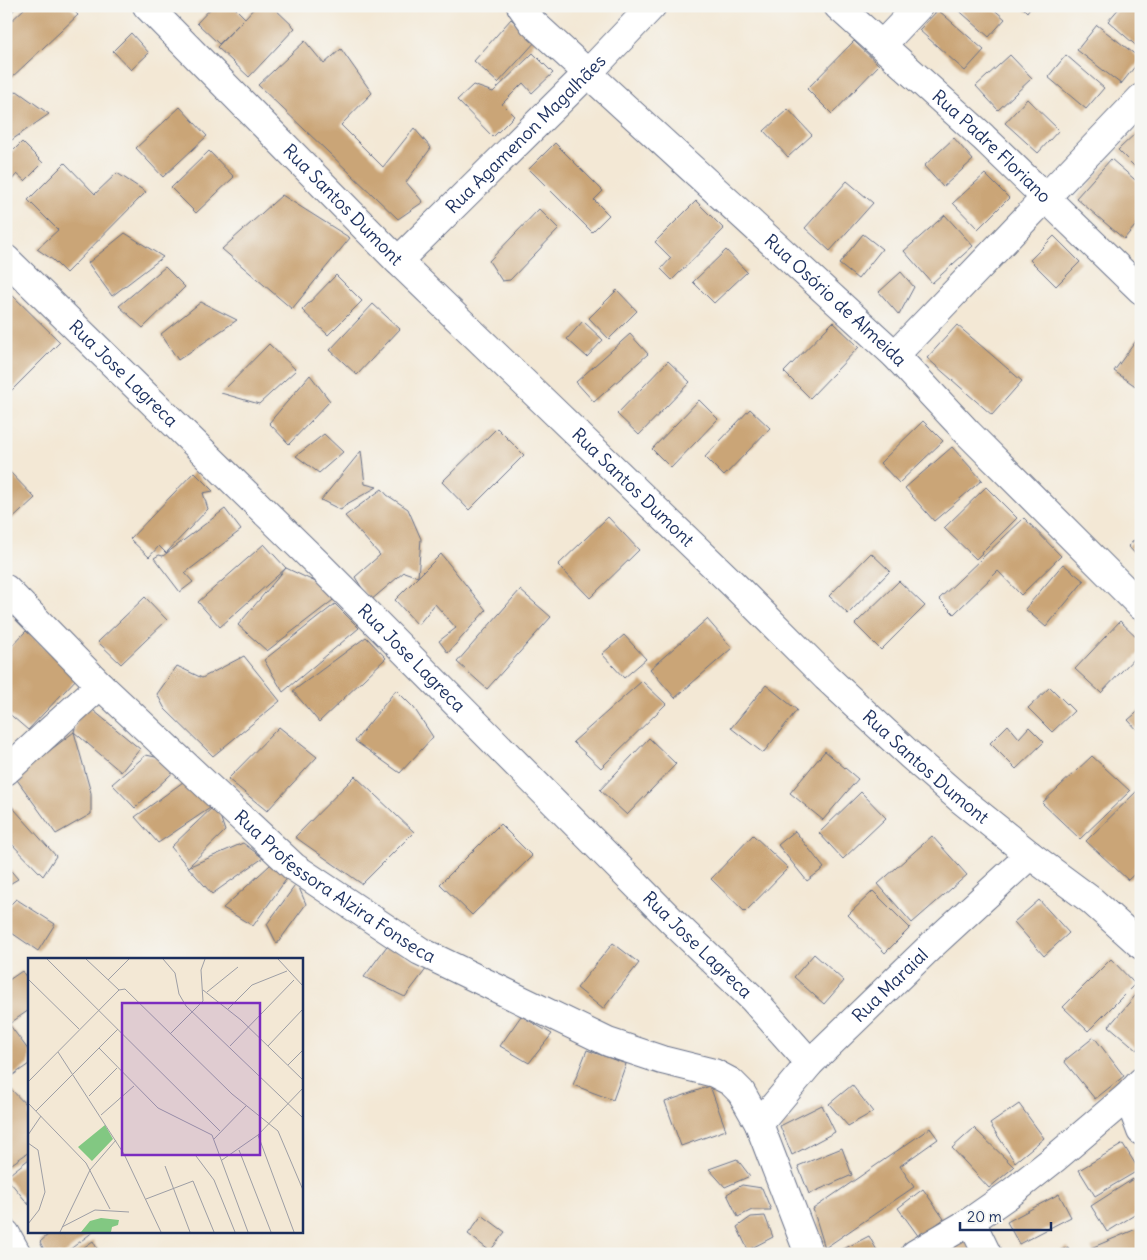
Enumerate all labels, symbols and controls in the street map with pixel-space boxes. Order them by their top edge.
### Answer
street label: Rua Agamenon Magalhães [441,50,610,218]
street label: Rua Padre Floriano [927,85,1056,208]
street label: Rua Santos Dumont [278,139,408,270]
street label: Rua Osório de Almeida [760,229,912,371]
street label: Rua Jose Lagreca [64,315,183,432]
street label: Rua Santos Dumont [567,423,699,551]
street label: Rua Jose Lagreca [353,599,470,717]
street label: Rua Santos Dumont [858,705,994,829]
street label: Rua Professora Alzira Fonseca [230,805,439,968]
street label: Rua Jose Lagreca [638,886,757,1003]
street label: Rua Maraial [847,943,933,1027]
inset map [28,958,302,1232]
scale bar [960,1200,1051,1232]
text: 20 m [967,1207,1002,1226]

